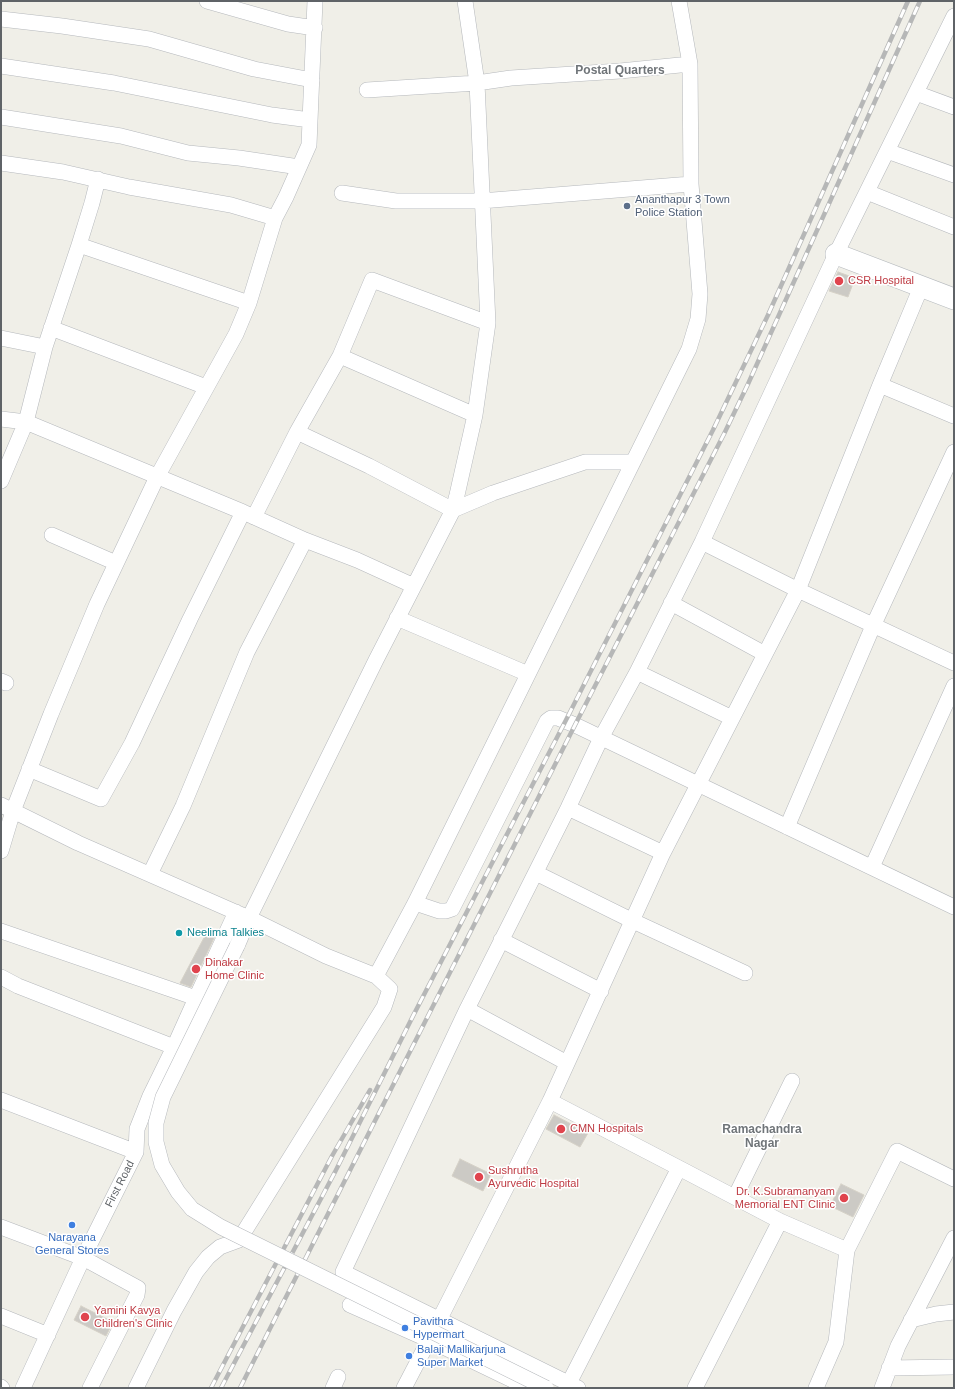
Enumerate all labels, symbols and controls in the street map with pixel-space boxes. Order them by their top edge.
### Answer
district label: Postal Quarters [575,64,665,78]
place label: Ananthapur 3 Town Police Station [635,193,730,219]
marker: Ananthapur 3 Town Police Station [622,201,632,211]
place label: CSR Hospital [848,274,914,288]
marker: CSR Hospital [833,275,845,287]
place label: Neelima Talkies [187,926,264,940]
marker: Neelima Talkies [174,928,184,938]
place label: Dinakar Home Clinic [205,956,264,982]
marker: Dinakar Home Clinic [190,963,202,975]
place label: CMN Hospitals [570,1122,643,1136]
marker: CMN Hospitals [555,1123,567,1135]
district label: Ramachandra Nagar [722,1123,802,1151]
street label: First Road [103,1158,137,1210]
place label: Sushrutha Ayurvedic Hospital [488,1164,579,1190]
marker: Sushrutha Ayurvedic Hospital [473,1171,485,1183]
place label: Dr. K.Subramanyam Memorial ENT Clinic [735,1185,835,1211]
marker: Dr. K.Subramanyam Memorial ENT Clinic [838,1192,850,1204]
marker: Narayana General Stores [67,1220,77,1230]
place label: Narayana General Stores [35,1231,109,1257]
place label: Yamini Kavya Children's Clinic [94,1304,173,1330]
marker: Yamini Kavya Children's Clinic [79,1311,91,1323]
place label: Pavithra Hypermart [413,1315,464,1341]
marker: Pavithra Hypermart [400,1323,410,1333]
place label: Balaji Mallikarjuna Super Market [417,1343,506,1369]
marker: Balaji Mallikarjuna Super Market [404,1351,414,1361]

